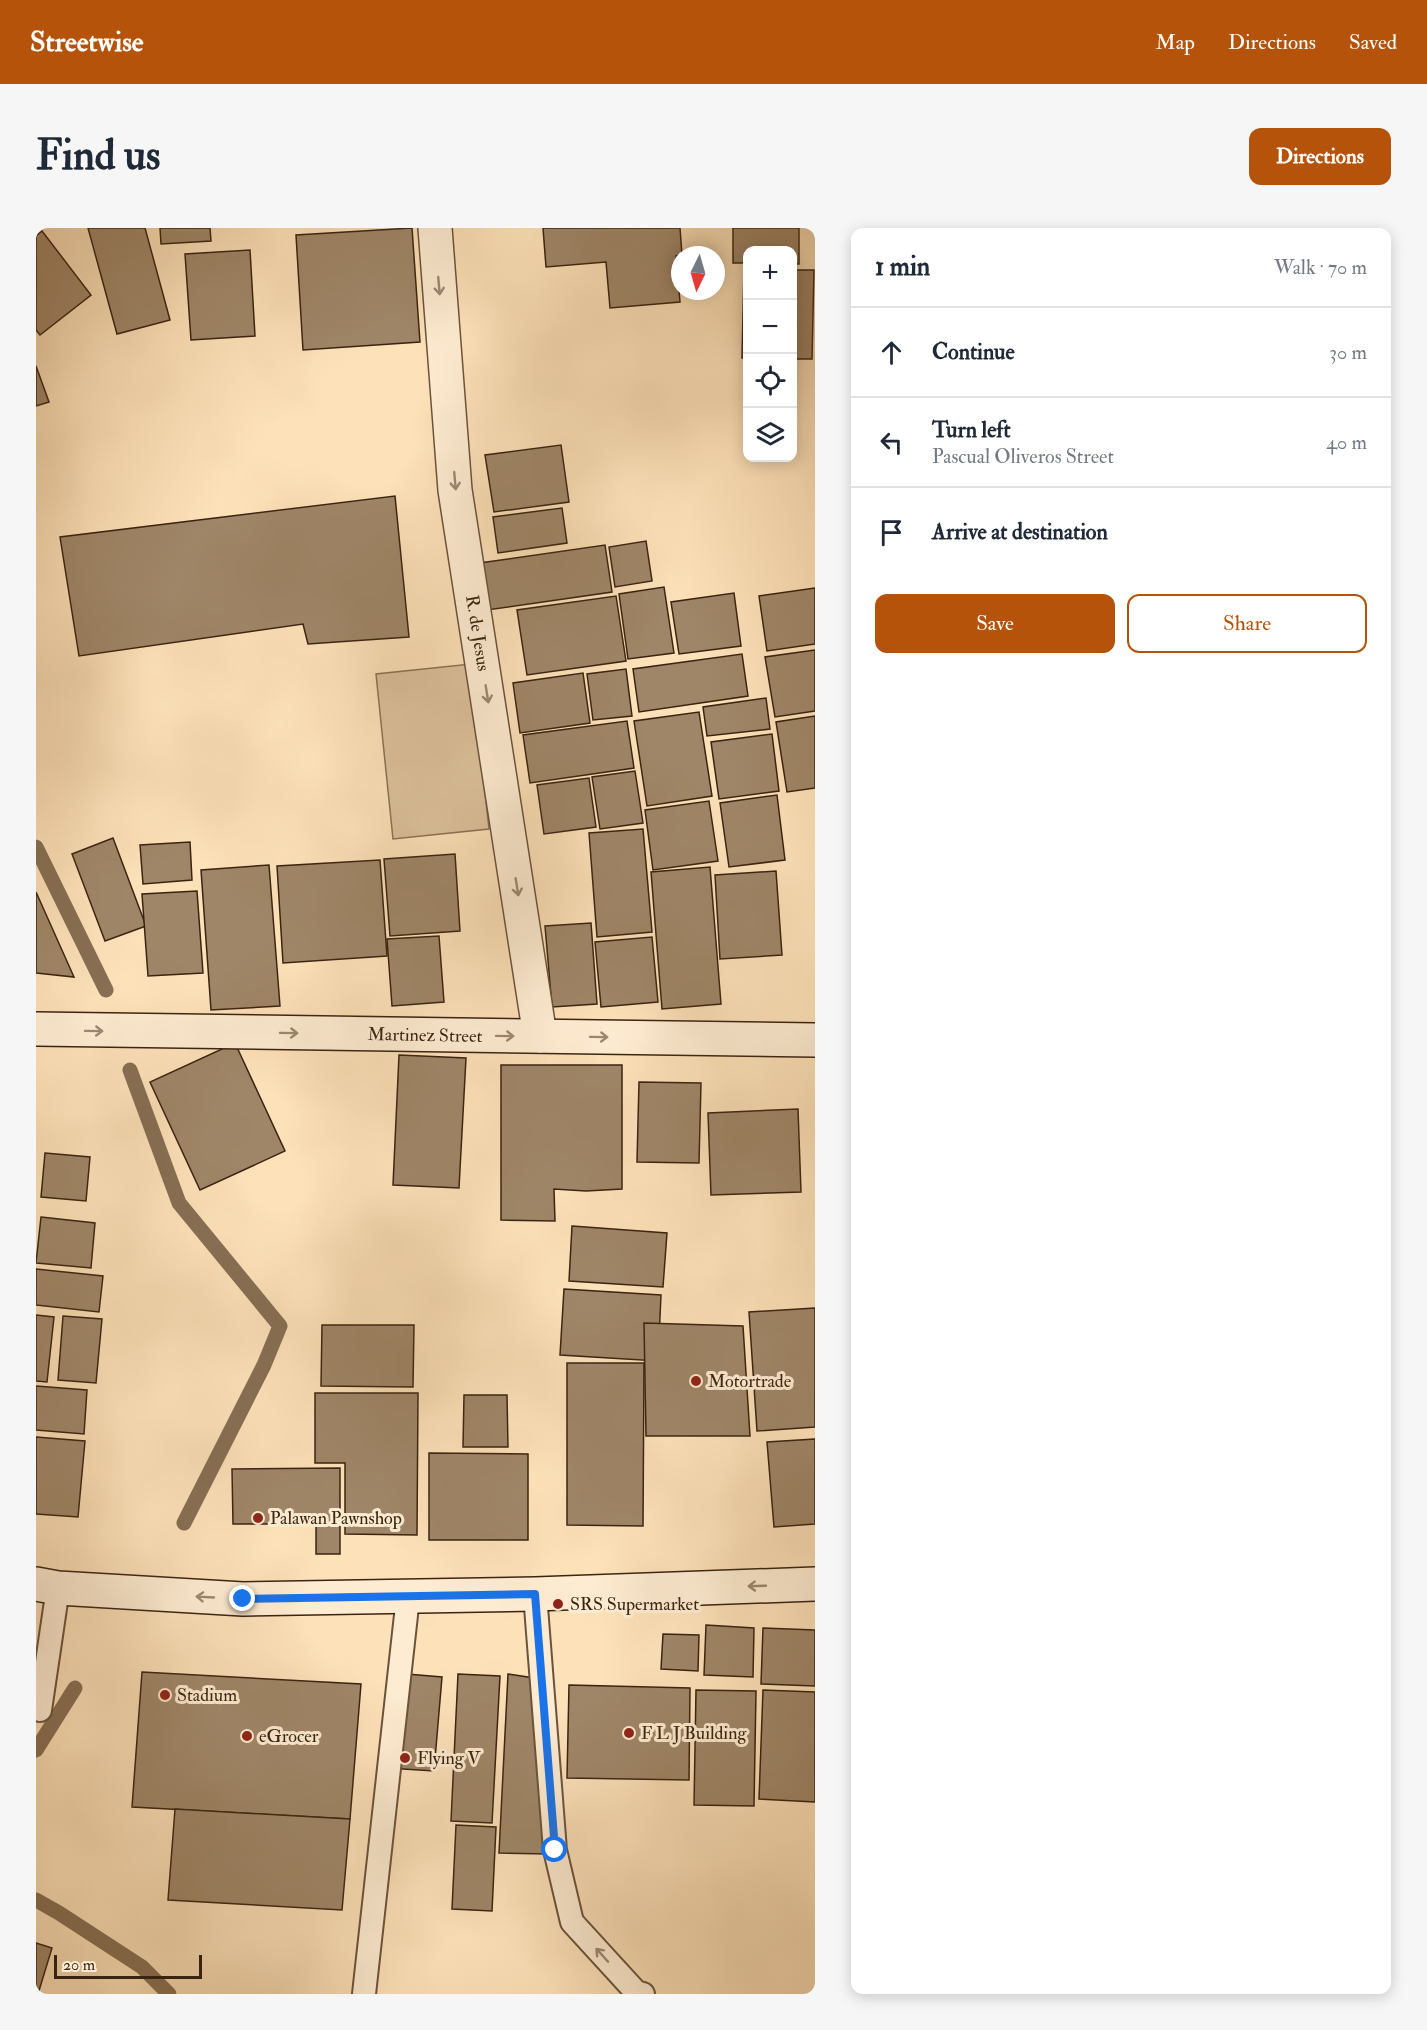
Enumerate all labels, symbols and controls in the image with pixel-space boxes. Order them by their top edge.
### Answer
text: Streetwise [30,25,144,60]
text: Map [1155,29,1195,56]
text: Directions [1228,29,1316,56]
text: Saved [1349,29,1397,56]
button: Directions [1249,128,1391,185]
text: Find us [36,130,160,182]
north arrow [671,246,725,300]
map controls [743,246,797,462]
button: + [743,246,797,300]
text: 1 min [875,251,930,283]
text: Walk · 70 m [1274,255,1367,280]
one-way arrow [434,276,445,296]
button: − [743,300,797,354]
icon: ahead [875,336,908,369]
text: Continue [932,338,1015,366]
text: 30 m [1329,340,1367,365]
button: locate [743,354,797,408]
button: layers [743,408,797,462]
text: Turn left [932,416,1011,444]
icon: left [875,426,908,459]
text: 40 m [1326,430,1367,455]
text: Pascual Oliveros Street [932,444,1114,469]
one-way arrow [449,470,460,490]
icon: arrive [875,516,908,549]
text: Arrive at destination [932,518,1108,546]
street label: R. de Jesus [460,593,495,673]
button: Save [875,594,1115,653]
button: Share [1127,594,1367,653]
one-way arrow [482,684,493,704]
one-way arrow [512,877,523,896]
street label: Martinez Street [367,1023,483,1048]
one-way arrow [84,1025,104,1037]
one-way arrow [279,1027,299,1039]
one-way arrow [495,1030,515,1041]
one-way arrow [588,1031,608,1043]
place label: Motortrade [708,1370,792,1393]
marker: Motortrade [689,1374,703,1388]
place label: Palawan Pawnshop [270,1507,402,1530]
marker: Palawan Pawnshop [251,1511,265,1525]
one-way arrow [747,1580,767,1591]
route end [229,1585,255,1611]
one-way arrow [195,1591,215,1602]
place label: SRS Supermarket [570,1593,699,1616]
marker: SRS Supermarket [551,1597,565,1611]
place label: Stadium [177,1684,237,1707]
marker: Stadium [158,1688,172,1702]
place label: F L J Building [641,1722,747,1745]
place label: eGrocer [259,1725,319,1748]
marker: F L J Building [622,1726,636,1740]
marker: eGrocer [240,1729,254,1743]
place label: Flying V [417,1747,481,1770]
marker: Flying V [398,1751,412,1765]
route start [541,1836,567,1862]
one-way arrow [595,1947,609,1962]
scale bar [54,1952,202,1980]
text: 20 m [63,1955,95,1975]

